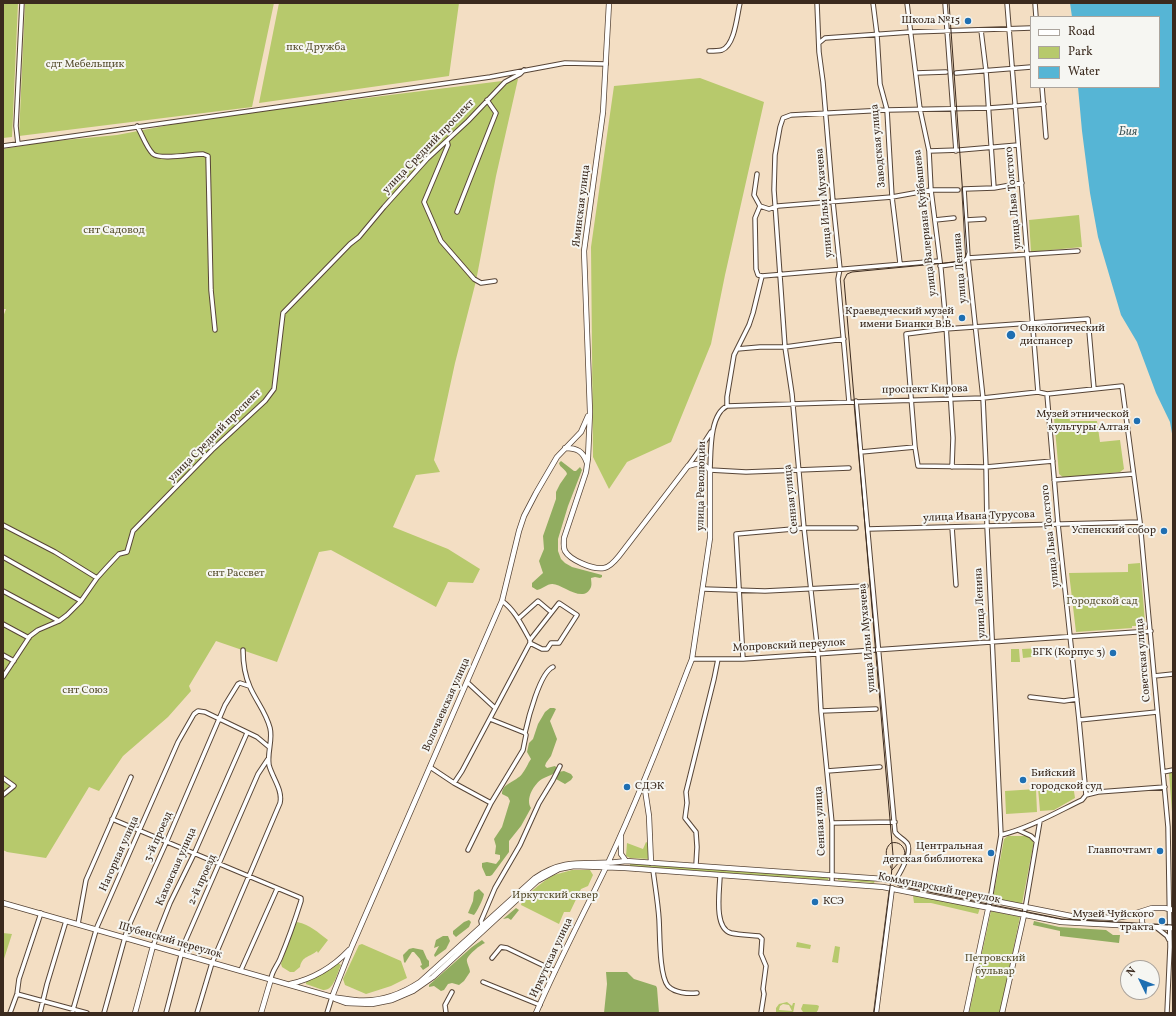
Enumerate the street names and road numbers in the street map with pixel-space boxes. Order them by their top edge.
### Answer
street label: улица Средний проспект [380,97,478,197]
street label: Заводская улица [869,103,889,189]
street label: улица Льва Толстого [1003,146,1025,250]
street label: улица Ильи Мухачева [814,148,836,258]
street label: улица Валериана Куйбышева [912,149,940,297]
street label: Яминская улица [570,164,594,248]
street label: улица Ленина [951,232,971,304]
street label: проспект Кирова [882,383,968,397]
street label: улица Средний проспект [166,387,264,485]
street label: улица Революции [695,441,709,531]
street label: Сенная улица [782,464,802,534]
street label: улица Льва Толстого [1039,484,1063,588]
street label: улица Ивана Турусова [923,508,1035,526]
street label: улица Ленина [973,567,989,639]
street label: улица Ильи Мухачева [857,583,879,693]
street label: Советская улица [1134,618,1154,702]
street label: Мопровский переулок [732,636,846,656]
street label: Волочаевская улица [420,656,474,754]
street label: Сенная улица [813,786,829,856]
street label: 3-й проезд [142,810,176,864]
street label: Нагорная улица [97,814,143,894]
street label: Каховская улица [154,826,200,908]
street label: 2-й проезд [186,853,220,907]
street label: Коммунарский переулок [877,871,1001,907]
street label: Иркутская улица [528,916,576,1000]
street label: Шубенский переулок [117,920,223,962]

